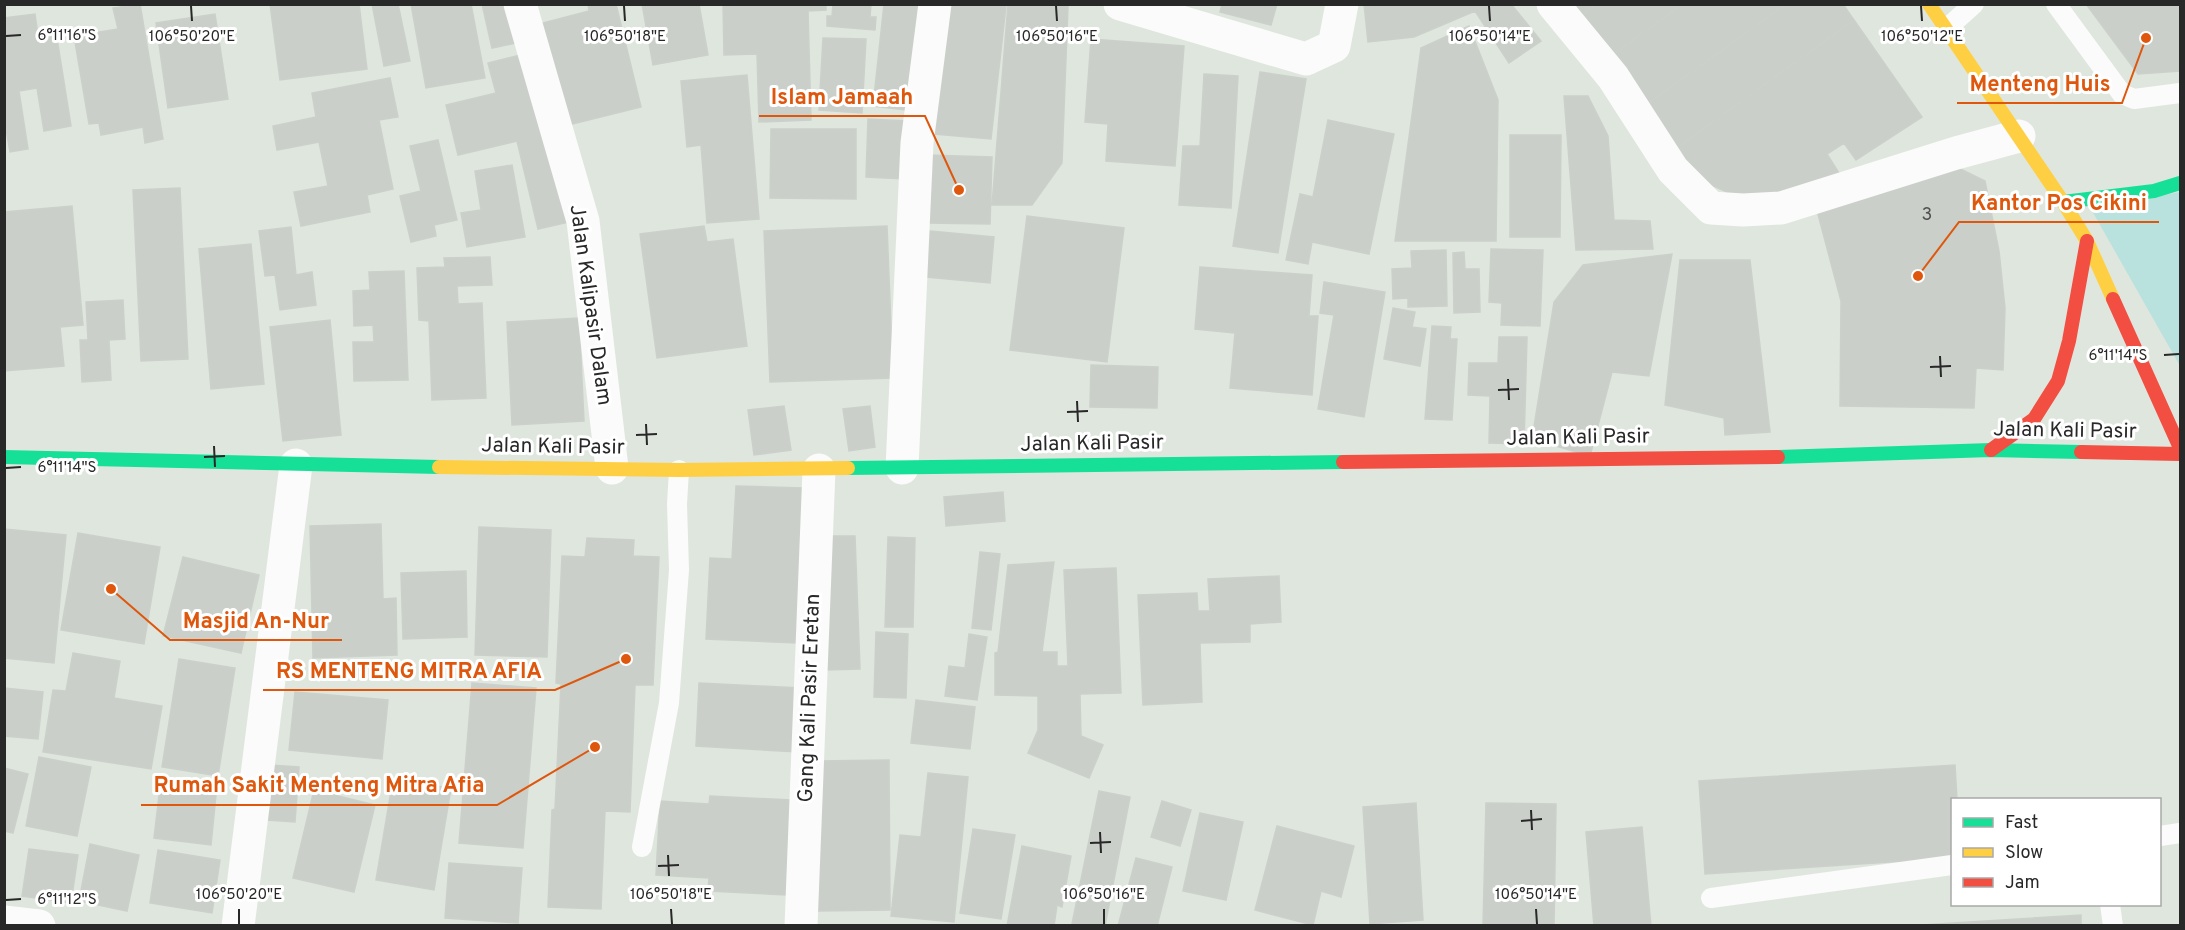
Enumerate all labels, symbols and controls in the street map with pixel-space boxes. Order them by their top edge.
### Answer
text: 6°11'16"S [37,27,97,46]
text: 106°50'20"E [149,28,235,47]
text: 106°50'18"E [584,28,666,47]
text: 106°50'16"E [1016,28,1098,47]
text: 106°50'14"E [1449,28,1531,47]
text: 106°50'12"E [1881,28,1963,47]
callout: Menteng Huis [1957,63,2122,103]
text: Menteng Huis [1970,72,2110,99]
callout: Islam Jamaah [759,76,925,116]
text: Islam Jamaah [771,85,913,112]
callout: Kantor Pos Cikini [1959,182,2159,222]
text: Kantor Pos Cikini [1971,191,2147,218]
street label: Jalan Kalipasir Dalam [563,203,617,407]
house number: 3 [1922,204,1932,227]
text: 6°11'14"S [2088,347,2148,366]
street label: Jalan Kali Pasir [1993,416,2137,446]
street label: Jalan Kali Pasir [1506,423,1650,453]
street label: Jalan Kali Pasir [1020,429,1164,459]
street label: Jalan Kali Pasir [481,432,625,462]
text: 6°11'14"S [37,459,97,478]
street label: Gang Kali Pasir Eretan [793,593,827,803]
callout: Masjid An-Nur [170,600,342,640]
text: Masjid An-Nur [183,609,329,636]
callout: RS MENTENG MITRA AFIA [263,650,555,690]
text: RS MENTENG MITRA AFIA [276,659,542,686]
callout: Rumah Sakit Menteng Mitra Afia [141,765,497,805]
text: Rumah Sakit Menteng Mitra Afia [154,773,484,800]
legend [1951,798,2161,906]
text: Fast [2005,812,2038,835]
text: Slow [2005,842,2043,865]
text: Jam [2005,872,2040,895]
text: 106°50'20"E [196,886,282,905]
text: 106°50'18"E [630,886,712,905]
text: 106°50'16"E [1063,886,1145,905]
text: 106°50'14"E [1495,886,1577,905]
text: 6°11'12"S [37,891,97,910]

